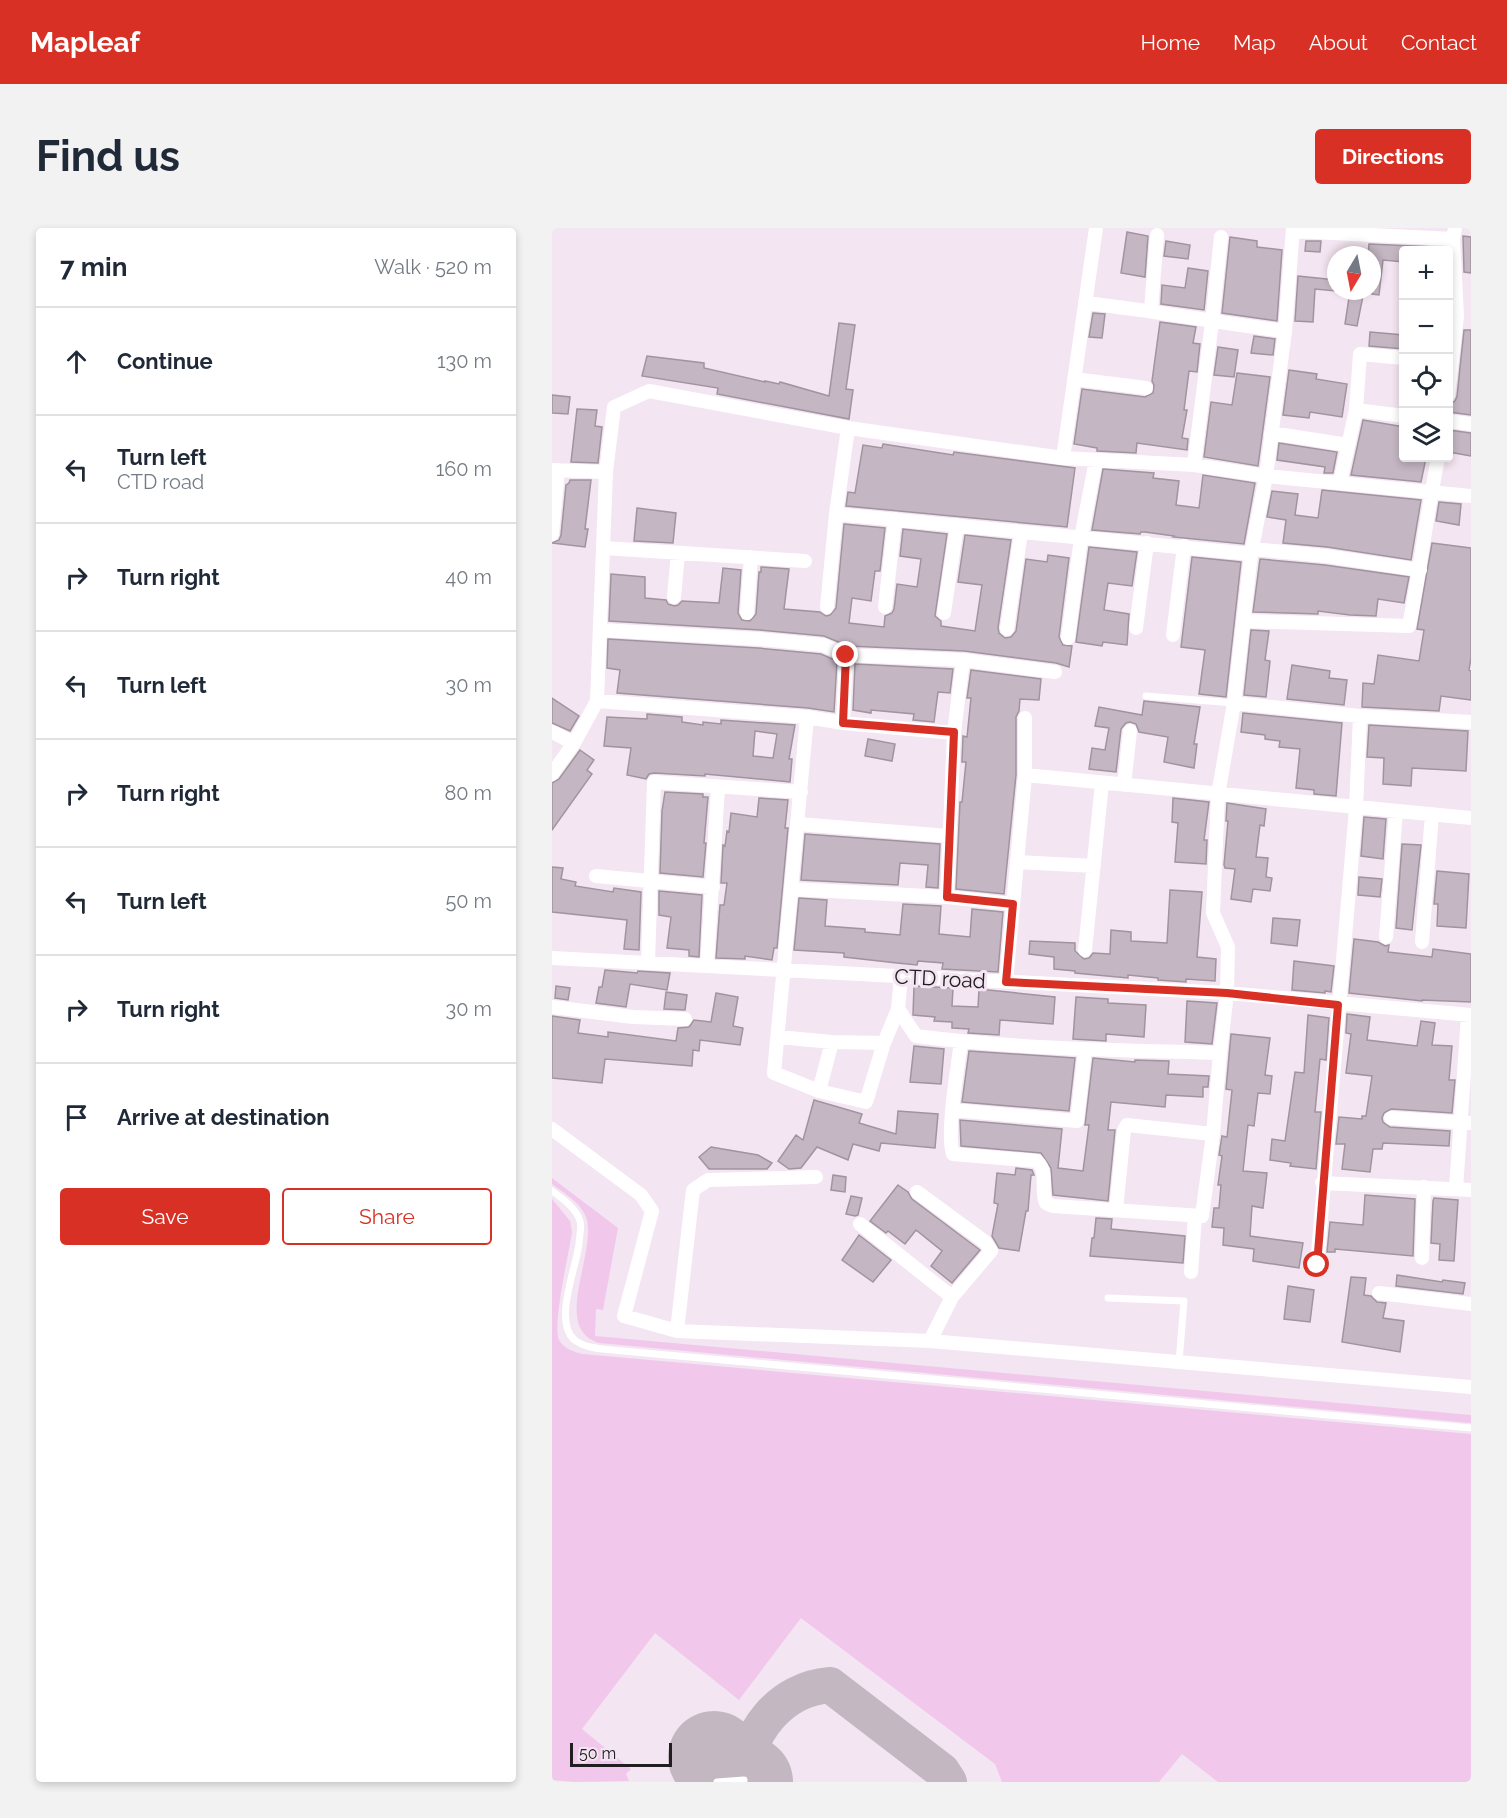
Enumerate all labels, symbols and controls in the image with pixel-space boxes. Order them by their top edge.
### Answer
text: Mapleaf [30,26,140,59]
text: Home [1141,30,1200,55]
text: Map [1233,30,1276,55]
text: About [1309,30,1368,55]
text: Contact [1401,30,1477,55]
button: Directions [1315,129,1471,184]
text: Find us [36,132,180,181]
north arrow [1327,246,1381,300]
map controls [1399,246,1453,462]
button: + [1399,246,1453,300]
text: 7 min [60,252,127,282]
text: Walk · 520 m [374,255,492,279]
button: − [1399,300,1453,354]
icon: ahead [60,345,93,378]
text: Continue [117,348,213,374]
text: 130 m [437,349,492,373]
button: locate [1399,354,1453,408]
button: layers [1399,408,1453,462]
text: Turn left [117,444,207,470]
icon: left [60,453,93,486]
text: 160 m [436,457,492,481]
text: CTD road [117,470,204,494]
icon: right [60,561,93,594]
text: Turn right [117,564,220,590]
text: 40 m [445,565,492,589]
route end [832,641,858,667]
icon: left [60,669,93,702]
text: Turn left [117,672,207,698]
text: 30 m [446,673,492,697]
icon: right [60,777,93,810]
text: Turn right [117,780,220,806]
text: 80 m [444,781,492,805]
icon: left [60,885,93,918]
text: Turn left [117,888,207,914]
text: 50 m [445,889,492,913]
street label: CTD road [894,964,986,993]
icon: right [60,993,93,1026]
text: Turn right [117,996,220,1022]
text: 30 m [446,997,492,1021]
icon: arrive [60,1101,93,1134]
text: Arrive at destination [117,1104,330,1130]
button: Save [60,1188,270,1245]
button: Share [282,1188,492,1245]
route start [1303,1251,1329,1277]
scale bar [570,1740,672,1768]
text: 50 m [579,1744,616,1763]

